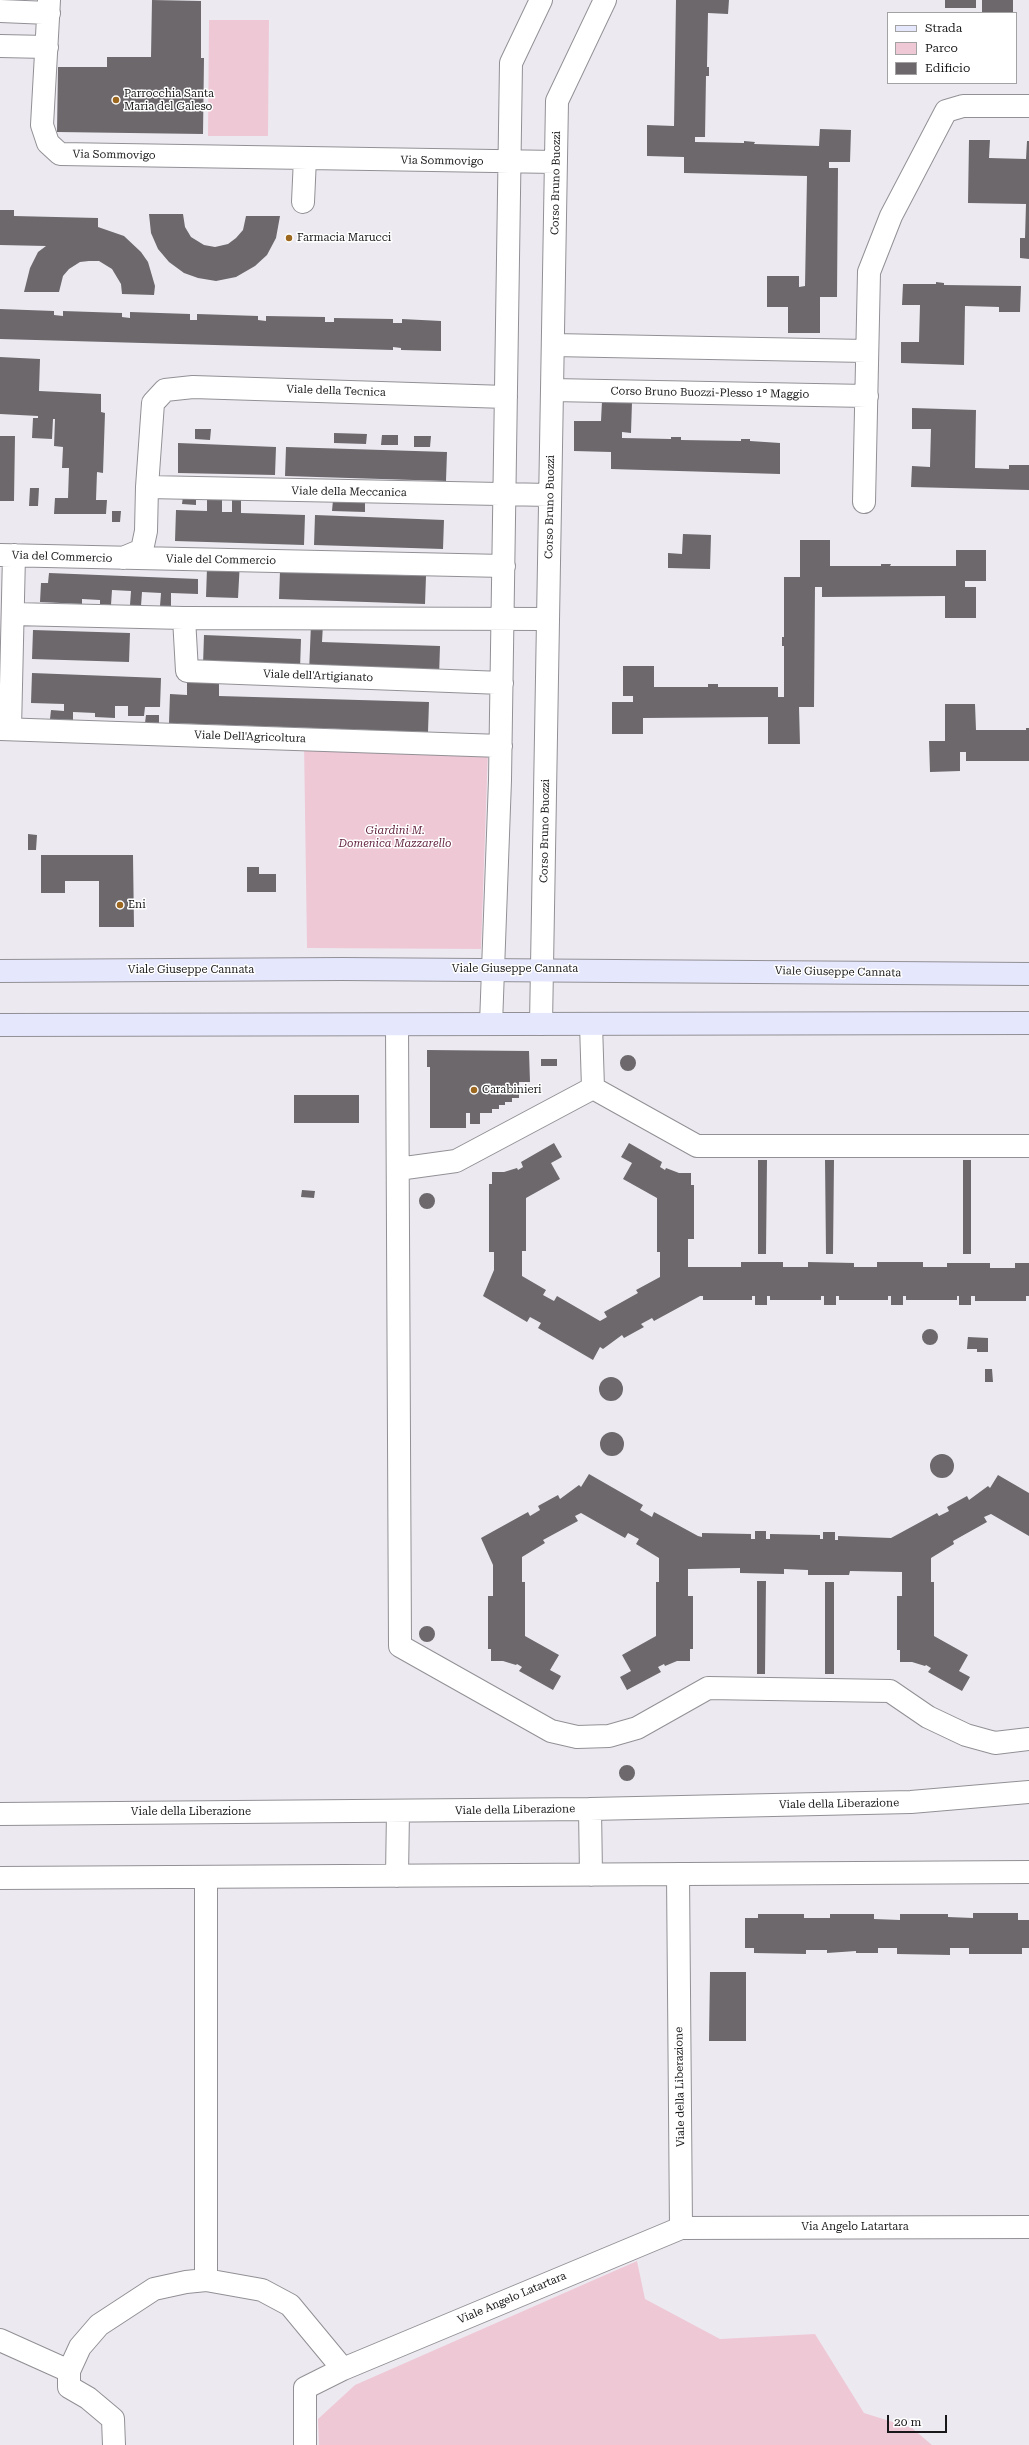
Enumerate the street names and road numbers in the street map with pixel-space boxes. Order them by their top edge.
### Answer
street label: Corso Bruno Buozzi [548,131,564,235]
street label: Via Sommovigo [72,148,156,162]
street label: Via Sommovigo [400,154,484,168]
street label: Viale della Tecnica [286,383,386,399]
street label: Corso Bruno Buozzi-Plesso 1° Maggio [611,385,809,401]
street label: Corso Bruno Buozzi [542,455,558,559]
street label: Viale della Meccanica [291,484,407,500]
street label: Via del Commercio [11,549,113,565]
street label: Viale del Commercio [166,552,276,568]
street label: Viale dell'Artigianato [263,667,373,685]
street label: Viale Dell'Agricoltura [194,728,306,746]
street label: Corso Bruno Buozzi [537,779,553,883]
street label: Viale Giuseppe Cannata [452,962,578,976]
street label: Viale Giuseppe Cannata [128,963,254,977]
street label: Viale Giuseppe Cannata [775,964,901,980]
street label: Viale della Liberazione [779,1796,899,1812]
street label: Viale della Liberazione [455,1802,575,1818]
street label: Viale della Liberazione [131,1805,251,1819]
street label: Viale della Liberazione [672,2027,688,2147]
street label: Via Angelo Latartara [801,2220,909,2234]
street label: Viale Angelo Latartara [456,2269,568,2327]

